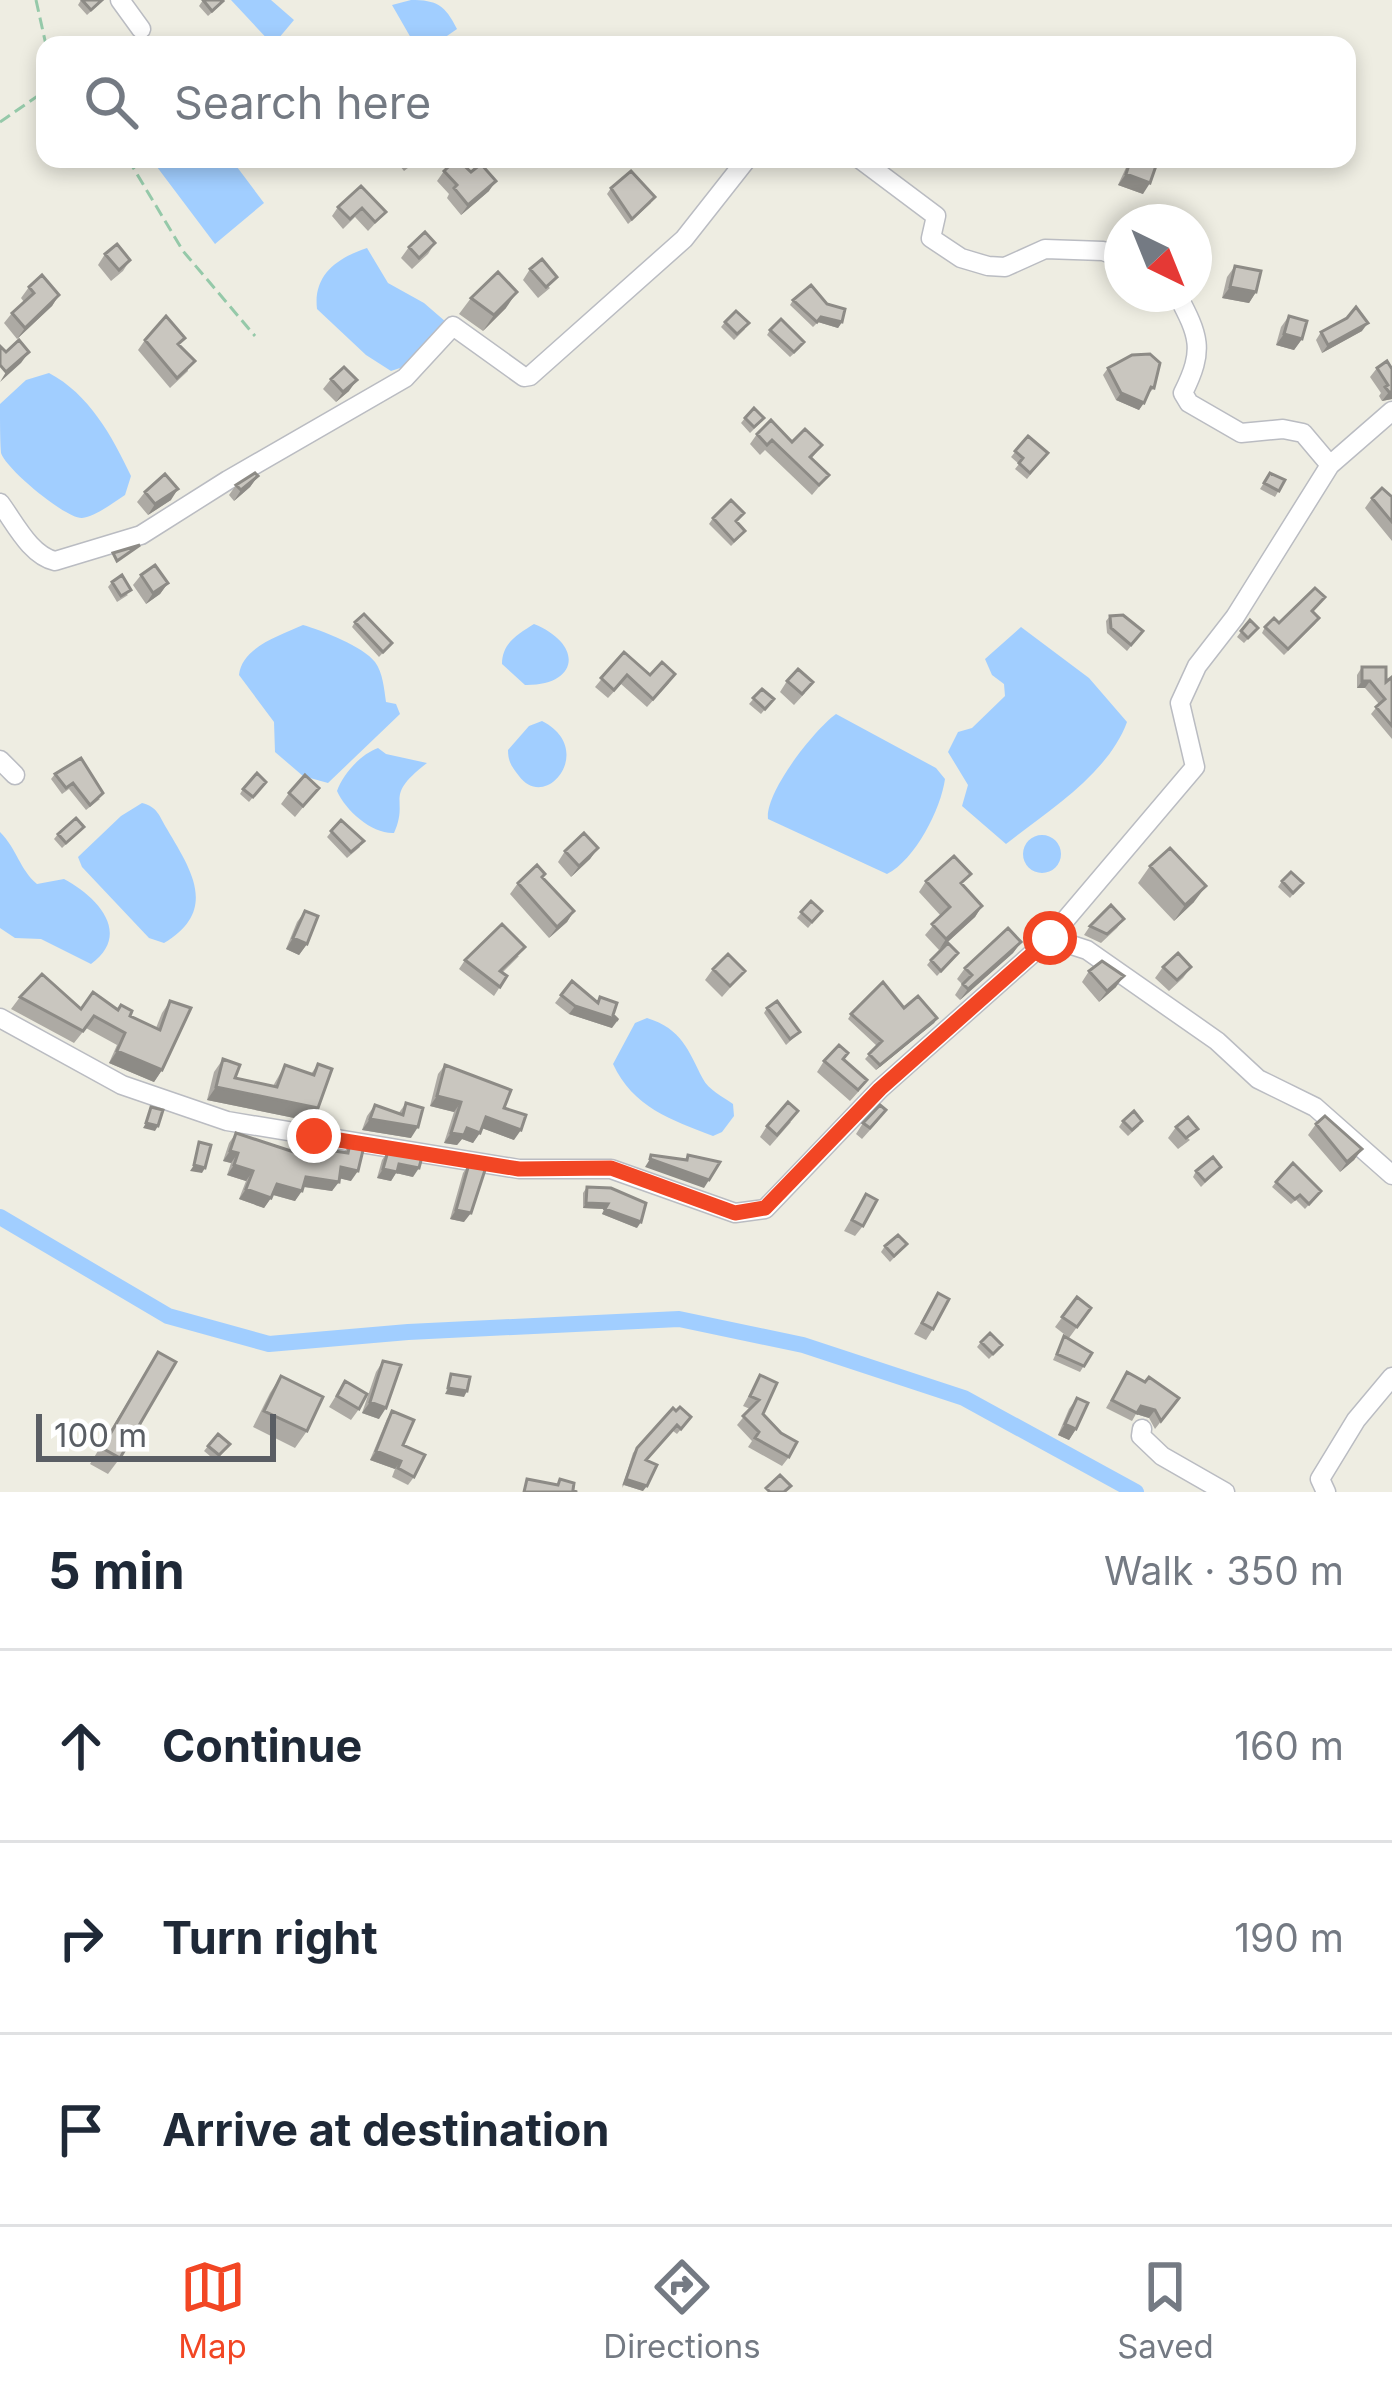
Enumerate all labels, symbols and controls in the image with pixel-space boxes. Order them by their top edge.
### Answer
search box [36,36,1356,168]
icon: search [78,69,144,135]
text: Search here [174,75,431,130]
north arrow [1104,204,1212,312]
route start [1023,911,1077,965]
route end [287,1109,341,1163]
scale bar [36,1408,276,1461]
text: 100 m [54,1415,147,1455]
text: 5 min [48,1540,185,1601]
text: Walk · 350 m [1104,1547,1344,1594]
icon: ahead [48,1713,114,1779]
text: Continue [162,1718,362,1773]
text: 160 m [1234,1722,1344,1769]
icon: right [48,1905,114,1971]
text: Turn right [162,1910,378,1965]
text: 190 m [1234,1914,1344,1961]
icon: arrive [48,2097,114,2163]
text: Arrive at destination [162,2102,609,2157]
tab: Map [178,2254,247,2366]
tab: Directions [603,2254,761,2366]
tab: Saved [1117,2254,1214,2366]

